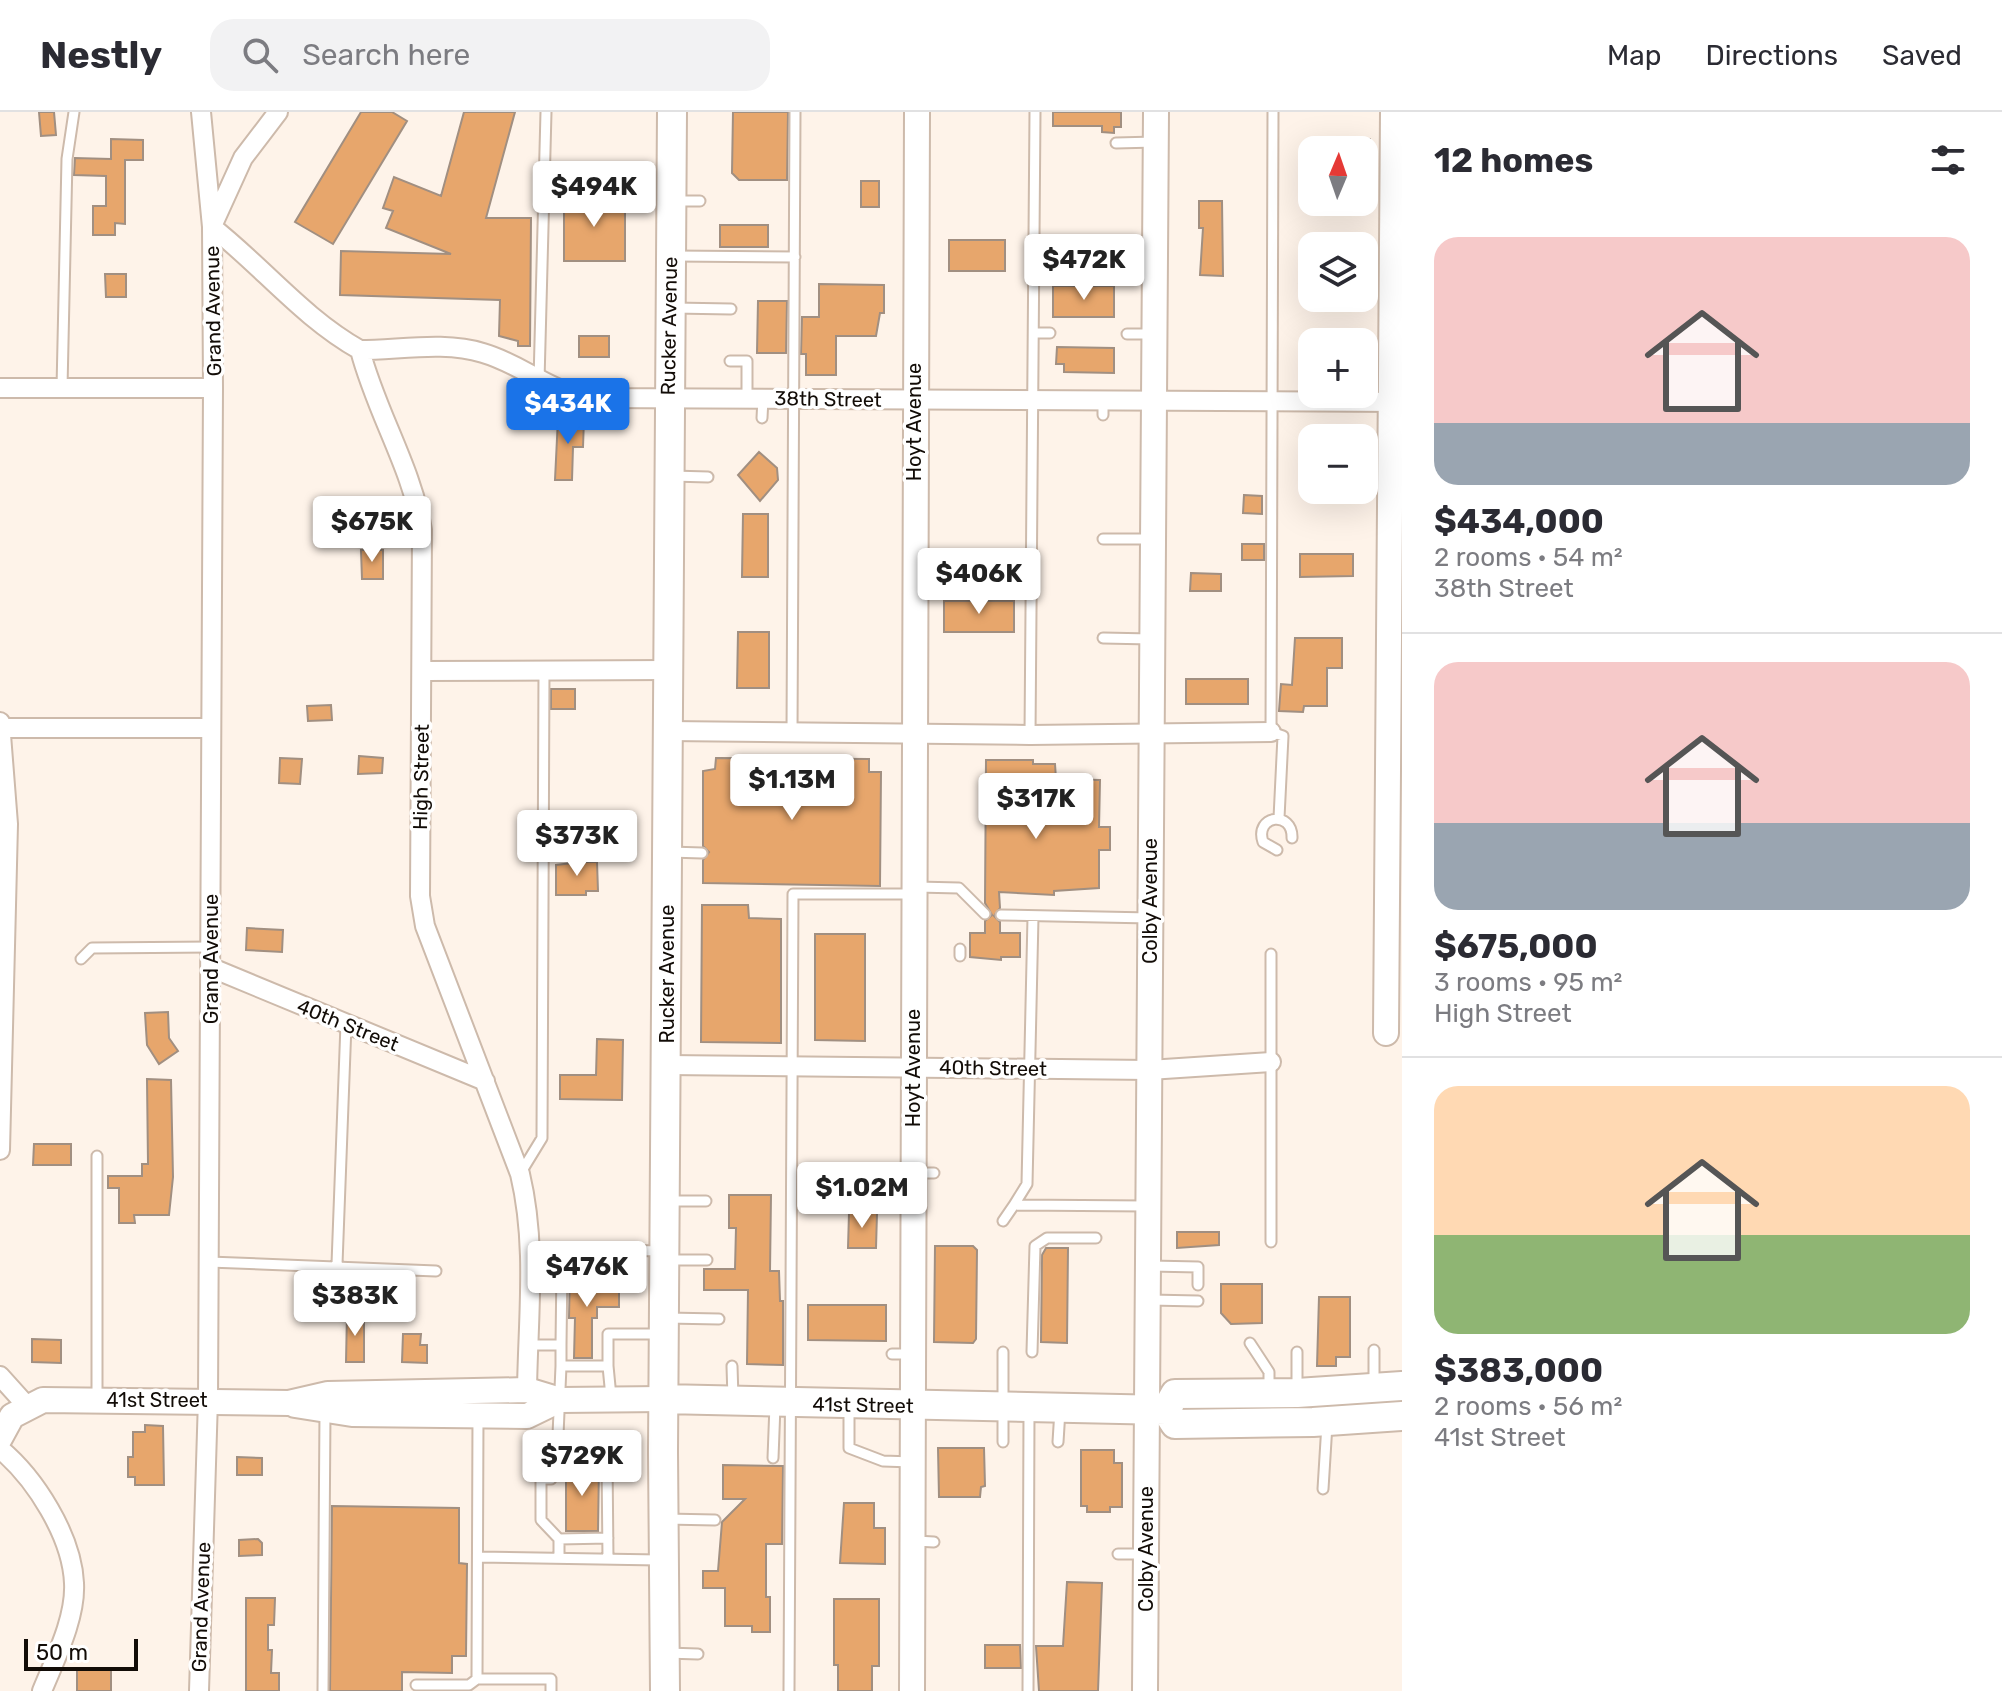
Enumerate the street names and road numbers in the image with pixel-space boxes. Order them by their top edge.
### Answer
street label: Grand Avenue [200,246,226,376]
street label: Rucker Avenue [656,256,682,396]
street label: Hoyt Avenue [902,363,926,481]
street label: 38th Street [774,386,882,412]
street label: High Street [408,724,434,830]
street label: Colby Avenue [1138,838,1162,964]
street label: Grand Avenue [199,894,223,1024]
street label: Rucker Avenue [655,905,679,1043]
street label: 40th Street [294,994,403,1056]
street label: Hoyt Avenue [901,1009,925,1127]
street label: 40th Street [939,1055,1047,1081]
street label: 41st Street [106,1388,208,1412]
street label: 41st Street [812,1392,914,1418]
street label: Colby Avenue [1134,1486,1158,1612]
street label: Grand Avenue [187,1541,215,1673]

